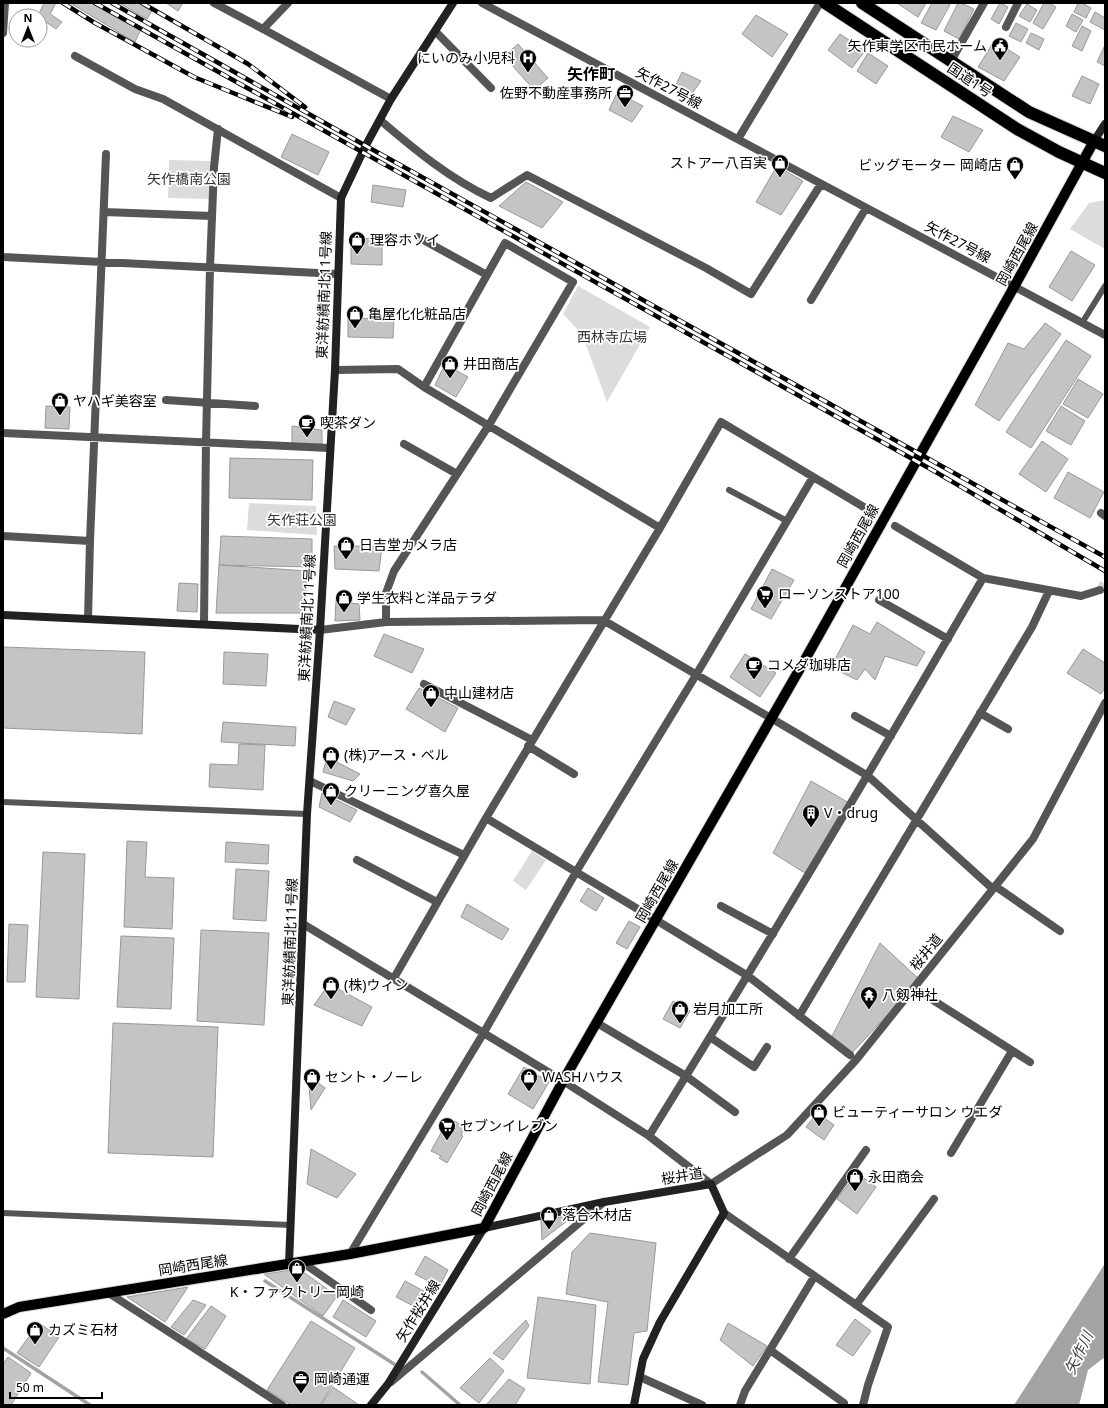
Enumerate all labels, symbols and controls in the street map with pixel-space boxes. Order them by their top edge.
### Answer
north arrow [8,8,48,48]
text: N [24,10,32,25]
place label: 矢作東学区市民ホーム [847,36,987,55]
public building icon: 矢作東学区市民ホーム [990,36,1010,61]
place label: にいのみ小児科 [417,48,515,67]
hospital icon: にいのみ小児科 [518,48,538,73]
street label: 国道1号 [944,58,996,101]
street label: 矢作27号線 [633,62,705,113]
district label: 矢作町 [567,63,615,85]
place label: 佐野不動産事務所 [500,83,612,102]
office icon: 佐野不動産事務所 [615,83,635,108]
place label: ストアー八百実 [670,153,767,172]
shop icon: ストアー八百実 [770,153,790,178]
place label: ビッグモーター 岡崎店 [858,155,1002,174]
shop icon: ビッグモーター 岡崎店 [1005,155,1025,180]
park label: 矢作橋南公園 [147,169,231,188]
street label: 矢作27号線 [922,216,994,267]
street label: 岡崎西尾線 [991,219,1042,289]
shop icon: 理容ホソイ [347,230,367,255]
place label: 理容ホソイ [370,230,440,249]
street label: 東洋紡績南北11号線 [312,231,335,359]
shop icon: 亀屋化化粧品店 [345,304,365,329]
place label: 亀屋化化粧品店 [368,304,466,323]
park label: 西林寺広場 [577,327,647,346]
shop icon: 井田商店 [440,354,460,379]
place label: 井田商店 [463,354,519,373]
shop icon: ヤハギ美容室 [50,391,70,416]
place label: ヤハギ美容室 [73,391,157,410]
cafe icon: 喫茶ダン [297,413,317,438]
place label: 喫茶ダン [320,413,376,432]
street label: 岡崎西尾線 [832,501,883,571]
park label: 矢作荘公園 [267,510,337,529]
shop icon: 日吉堂カメラ店 [336,535,356,560]
place label: 日吉堂カメラ店 [359,535,457,554]
street label: 東洋紡績南北11号線 [294,554,319,682]
supermarket icon: ローソンストア100 [755,584,775,609]
place label: ローソンストア100 [778,584,900,603]
shop icon: 学生衣料と洋品テラダ [334,588,354,613]
place label: 学生衣料と洋品テラダ [357,588,497,607]
cafe icon: コメダ珈琲店 [744,655,764,680]
place label: コメダ珈琲店 [767,655,851,674]
shop icon: 中山建材店 [421,683,441,708]
place label: 中山建材店 [444,683,514,702]
shop icon: (株)アース・ベル [321,745,341,770]
place label: (株)アース・ベル [344,745,449,764]
shop icon: クリーニング喜久屋 [321,781,341,806]
place label: クリーニング喜久屋 [344,781,470,800]
building icon: V・drug [801,803,821,828]
place label: V・drug [824,803,878,822]
street label: 岡崎西尾線 [631,856,682,926]
street label: 東洋紡績南北11号線 [278,878,301,1006]
street label: 桜井道 [905,929,946,974]
shop icon: (株)ウィン [321,975,341,1000]
place label: (株)ウィン [344,975,408,994]
temple icon: 八剱神社 [859,985,879,1010]
place label: 八剱神社 [882,985,938,1004]
shop icon: 岩月加工所 [670,999,690,1024]
place label: 岩月加工所 [693,999,763,1018]
shop icon: セント・ノーレ [302,1067,322,1092]
place label: セント・ノーレ [325,1067,423,1086]
shop icon: WASHハウス [519,1067,539,1092]
place label: WASHハウス [542,1067,623,1086]
shop icon: ビューティーサロン ウエダ [809,1102,829,1127]
place label: ビューティーサロン ウエダ [832,1102,1003,1121]
supermarket icon: セブンイレブン [437,1116,457,1141]
place label: セブンイレブン [460,1116,558,1135]
street label: 岡崎西尾線 [467,1148,516,1219]
street label: 桜井道 [660,1163,704,1188]
shop icon: 永田商会 [845,1167,865,1192]
place label: 永田商会 [868,1167,924,1186]
shop icon: 落合木材店 [539,1205,559,1230]
place label: 落合木材店 [562,1205,632,1224]
street label: 岡崎西尾線 [157,1250,229,1279]
shop icon: K・ファクトリー岡崎 [287,1258,307,1283]
street label: 矢作桜井線 [391,1276,444,1345]
place label: K・ファクトリー岡崎 [230,1282,364,1301]
shop icon: カズミ石材 [25,1320,45,1345]
place label: カズミ石材 [48,1320,118,1339]
water label: 矢作川 [1059,1326,1098,1377]
office icon: 岡崎通運 [291,1369,311,1394]
place label: 岡崎通運 [314,1369,370,1388]
scale bar [10,1374,102,1400]
text: 50 m [16,1379,44,1396]

